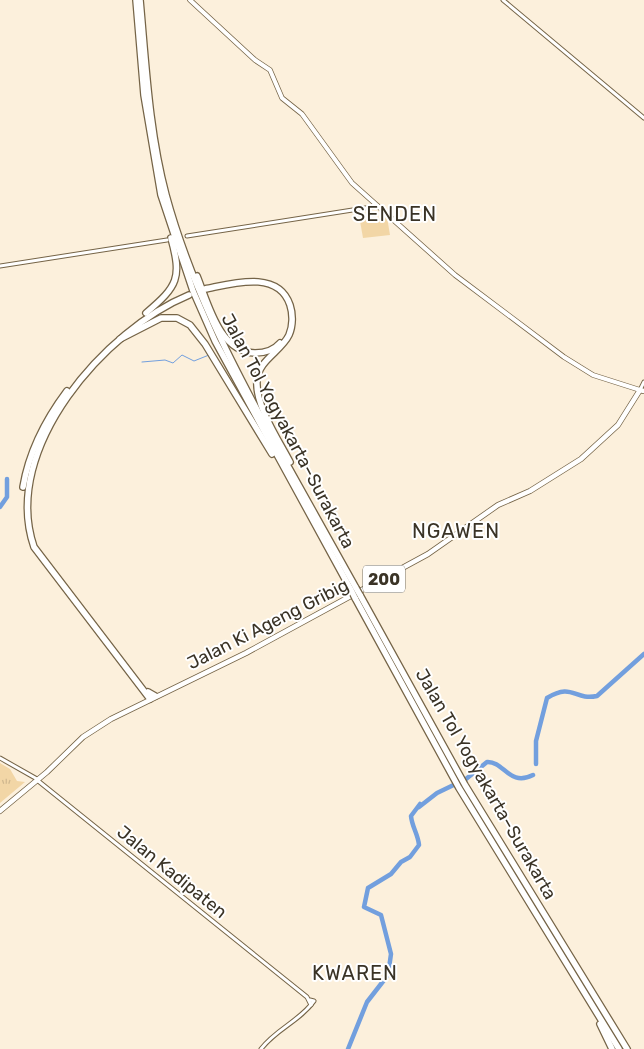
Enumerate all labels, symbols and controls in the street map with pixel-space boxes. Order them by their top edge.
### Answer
district label: SENDEN [353,202,437,226]
street label: Jalan Tol Yogyakarta–Surakarta [217,310,359,552]
district label: NGAWEN [412,519,500,543]
road number: 200 [363,566,405,592]
street label: Jalan Ki Ageng Gribig [184,574,352,674]
street label: Jalan Tol Yogyakarta–Surakarta [411,665,561,903]
street label: Jalan Kadipaten [113,821,231,923]
district label: KWAREN [312,961,398,985]

